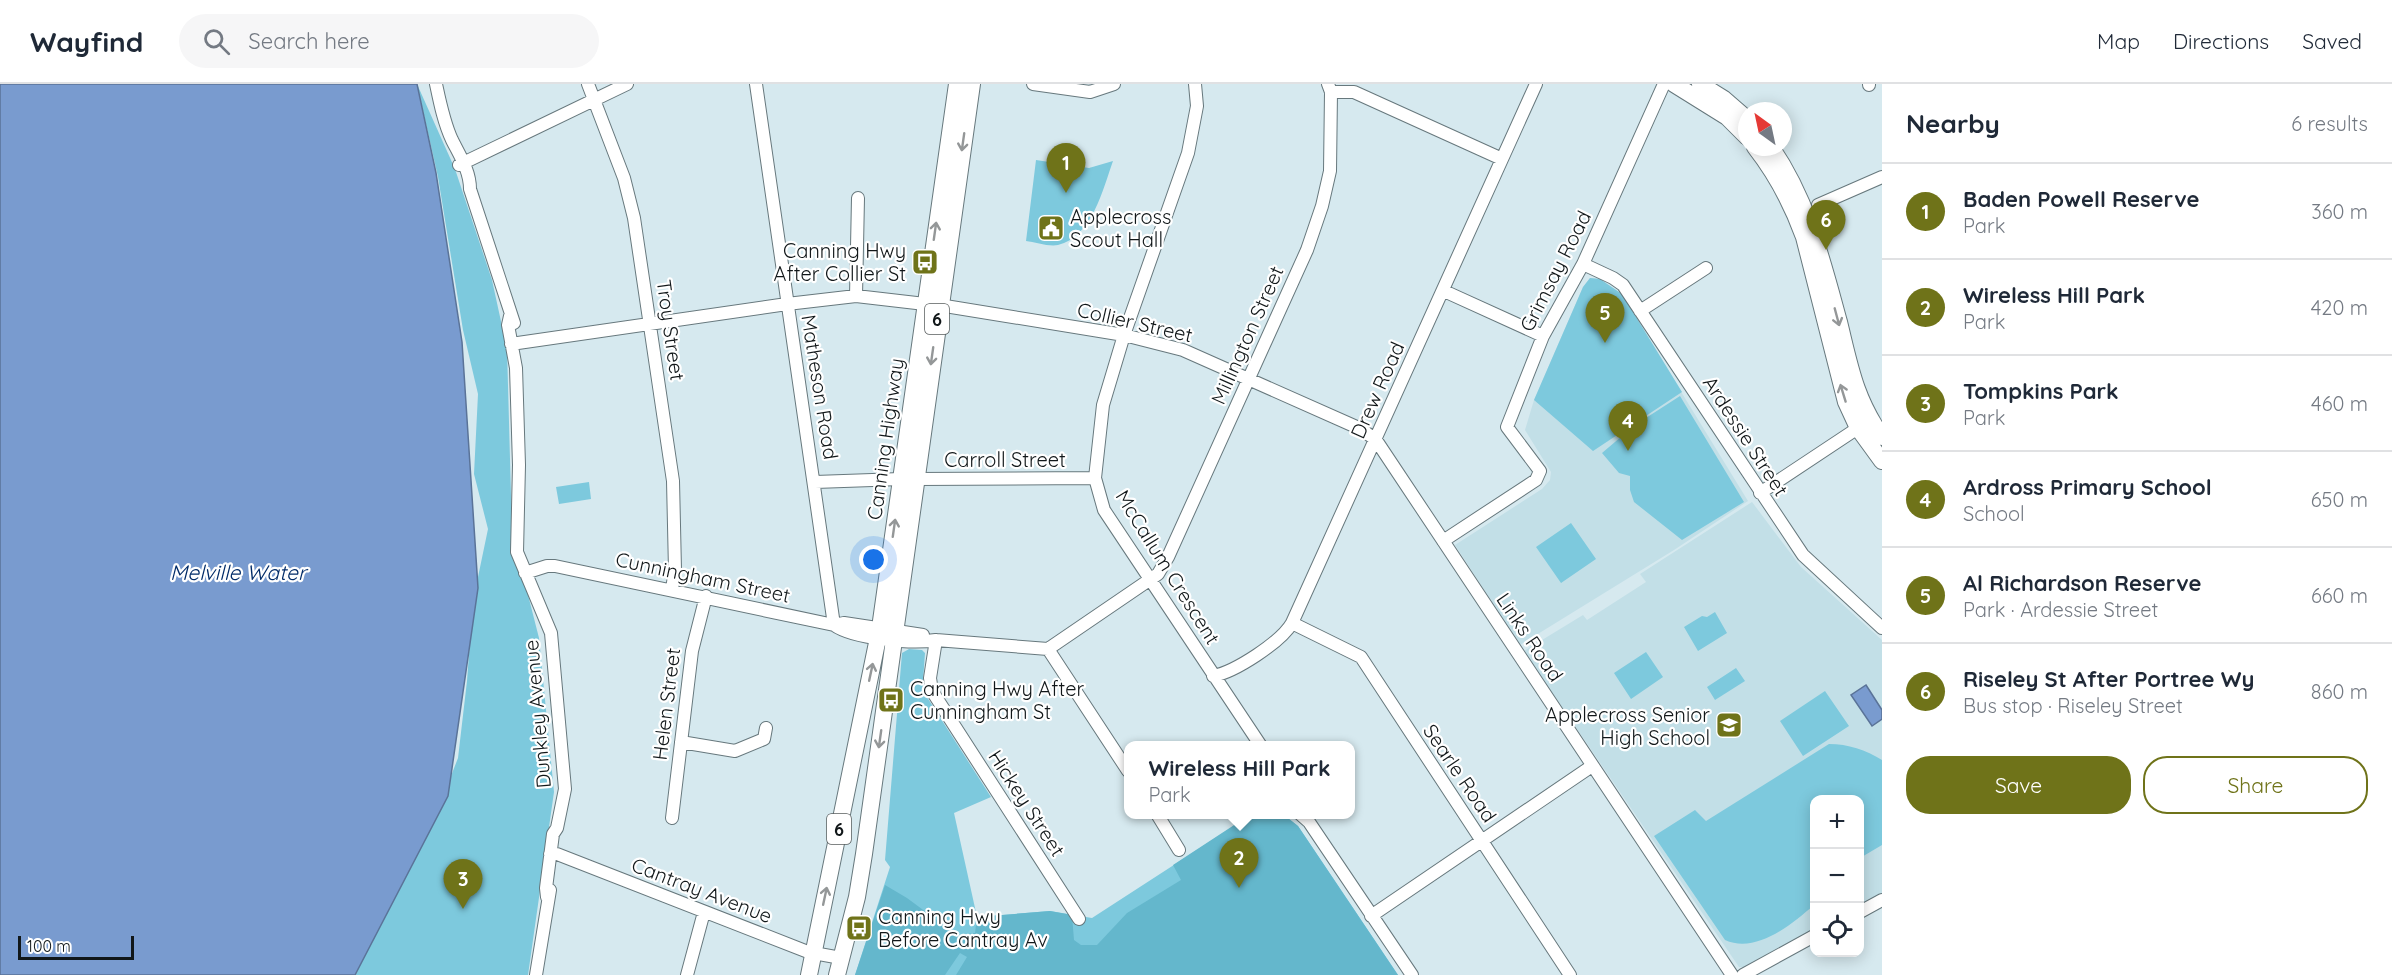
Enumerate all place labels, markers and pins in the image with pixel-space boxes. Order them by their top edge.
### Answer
pin: 1 [1046,144,1086,193]
pin: 6 [1806,200,1846,250]
place label: Applecross Scout Hall [1070,204,1171,252]
public building icon: Applecross Scout Hall [1036,213,1066,243]
place label: Canning Hwy After Collier St [774,238,906,286]
bus stop icon: Canning Hwy After Collier St [910,247,940,277]
pin: 5 [1586,294,1624,343]
pin: 4 [1608,402,1648,451]
place label: Canning Hwy After Cunningham St [910,676,1085,724]
bus stop icon: Canning Hwy After Cunningham St [876,685,906,715]
place label: Applecross Senior High School [1545,702,1710,750]
school or university icon: Applecross Senior High School [1714,710,1744,740]
pin: 2 [1220,838,1258,888]
pin: 3 [444,860,482,909]
place label: Canning Hwy Before Cantray Av [878,904,1048,952]
bus stop icon: Canning Hwy Before Cantray Av [844,913,874,943]

